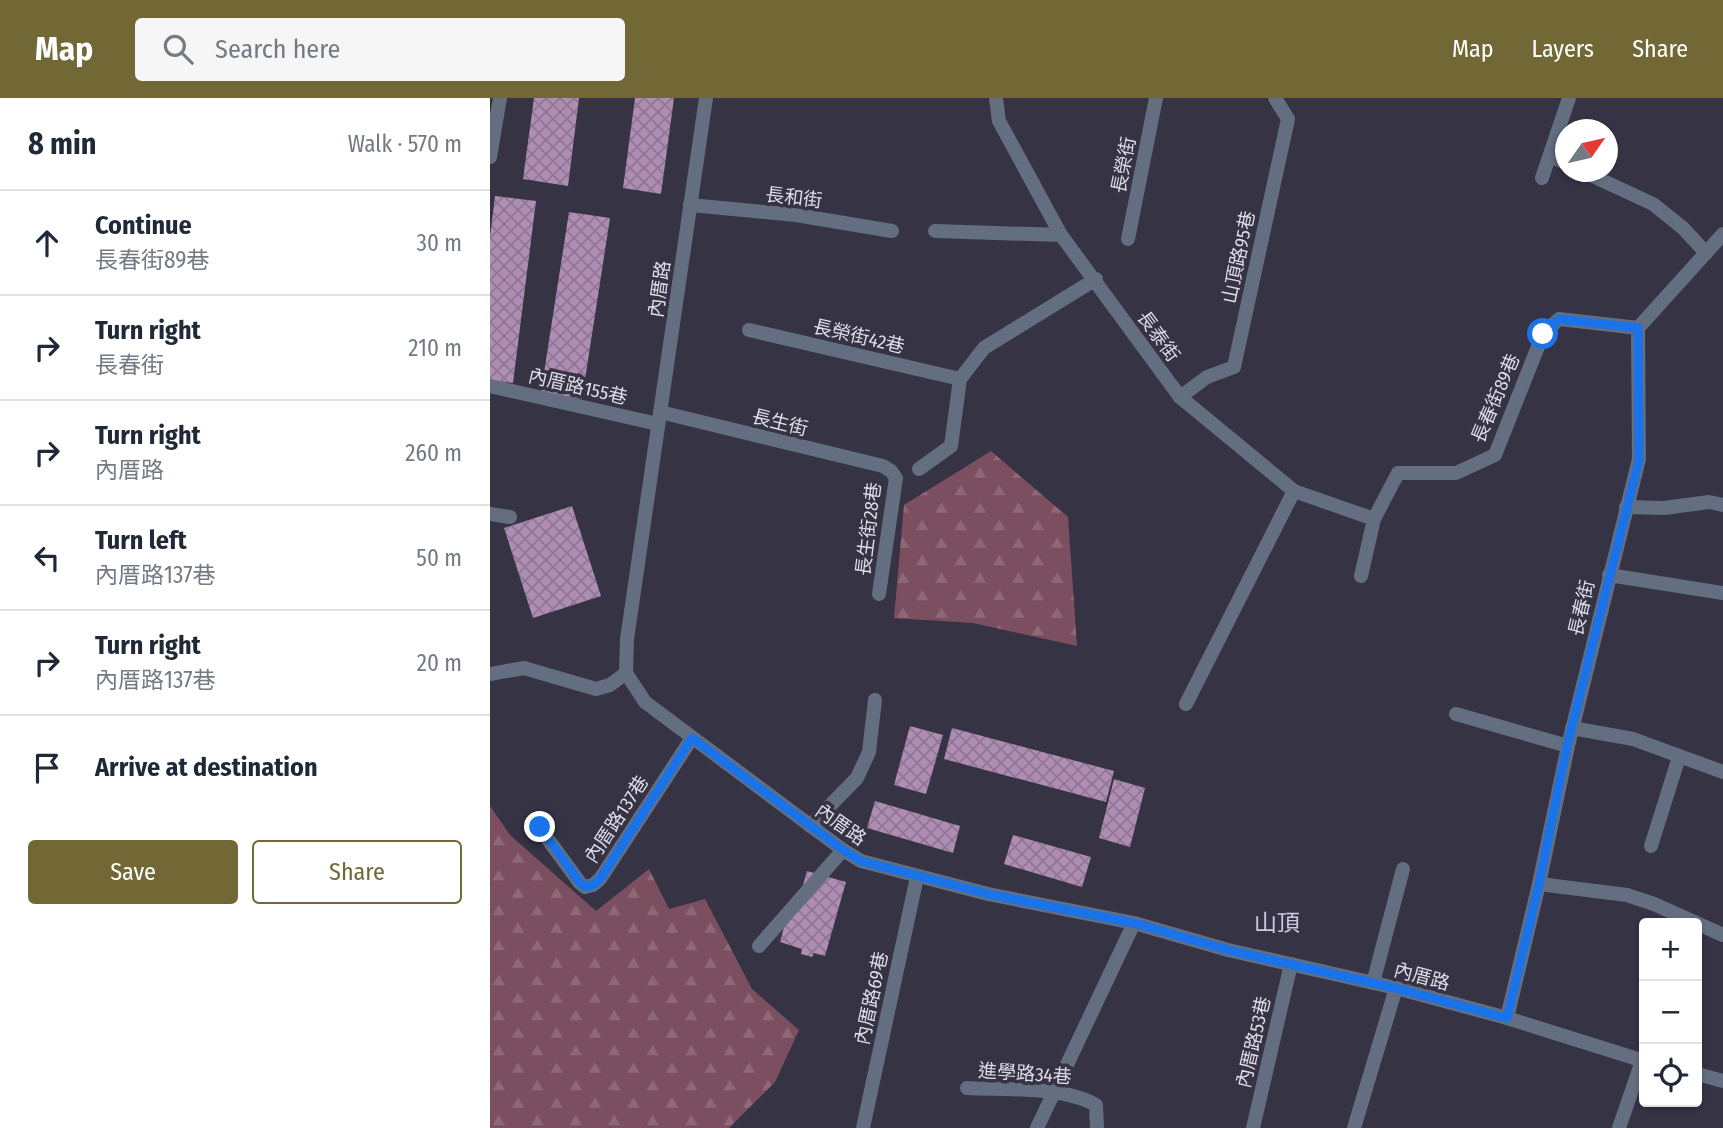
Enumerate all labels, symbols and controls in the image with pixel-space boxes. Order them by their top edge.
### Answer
search box [135,18,625,81]
text: Map [35,29,93,69]
icon: search [159,30,197,68]
text: Search here [215,34,340,65]
text: Map [1452,35,1494,63]
text: Layers [1532,35,1594,63]
text: Share [1632,35,1688,63]
north arrow [1555,119,1618,182]
text: 8 min [28,126,96,162]
text: Walk · 570 m [348,130,462,158]
street label: 長榮街 [1107,135,1140,195]
street label: 長和街 [764,183,824,212]
street label: 山頂路95巷 [1217,209,1260,305]
text: Continue [95,210,192,241]
icon: ahead [28,224,66,262]
text: 30 m [417,229,462,257]
text: 長春街89巷 [95,246,209,274]
street label: 內厝路 [644,259,675,319]
street label: 長泰街 [1133,306,1185,366]
text: Turn right [95,315,201,346]
street label: 長榮街42巷 [811,315,907,358]
route start [1527,318,1558,349]
icon: right [28,329,66,367]
text: 210 m [408,334,462,362]
street label: 長春街89巷 [1466,350,1525,446]
text: 長春街 [95,351,164,379]
street label: 內厝路155巷 [526,364,630,409]
street label: 長生街 [749,404,810,441]
text: Turn right [95,420,201,451]
icon: right [28,434,66,472]
text: 260 m [405,439,462,467]
text: 內厝路 [95,456,164,484]
street label: 長生街28巷 [851,481,886,577]
text: Turn left [95,525,187,556]
icon: left [28,539,66,577]
text: 50 m [416,544,462,572]
text: 內厝路137巷 [95,561,216,589]
street label: 長春街 [1564,578,1599,638]
text: Turn right [95,630,201,661]
icon: right [28,644,66,682]
text: 20 m [417,649,462,677]
text: 內厝路137巷 [95,666,216,694]
icon: arrive [28,749,66,787]
text: Arrive at destination [95,752,318,783]
street label: 內厝路137巷 [580,771,653,867]
street label: 內厝路 [811,799,871,850]
route end [524,811,555,842]
button: Save [28,840,238,904]
button: Share [252,840,462,904]
district label: 山頂 [1254,909,1300,937]
map controls [1639,918,1702,1107]
button: + [1639,918,1702,981]
street label: 內厝路69巷 [850,950,893,1047]
street label: 內厝路 [1391,958,1452,995]
button: − [1639,981,1702,1044]
street label: 內厝路53巷 [1232,994,1275,1090]
button: locate [1639,1044,1702,1107]
street label: 進學路34巷 [977,1059,1072,1088]

